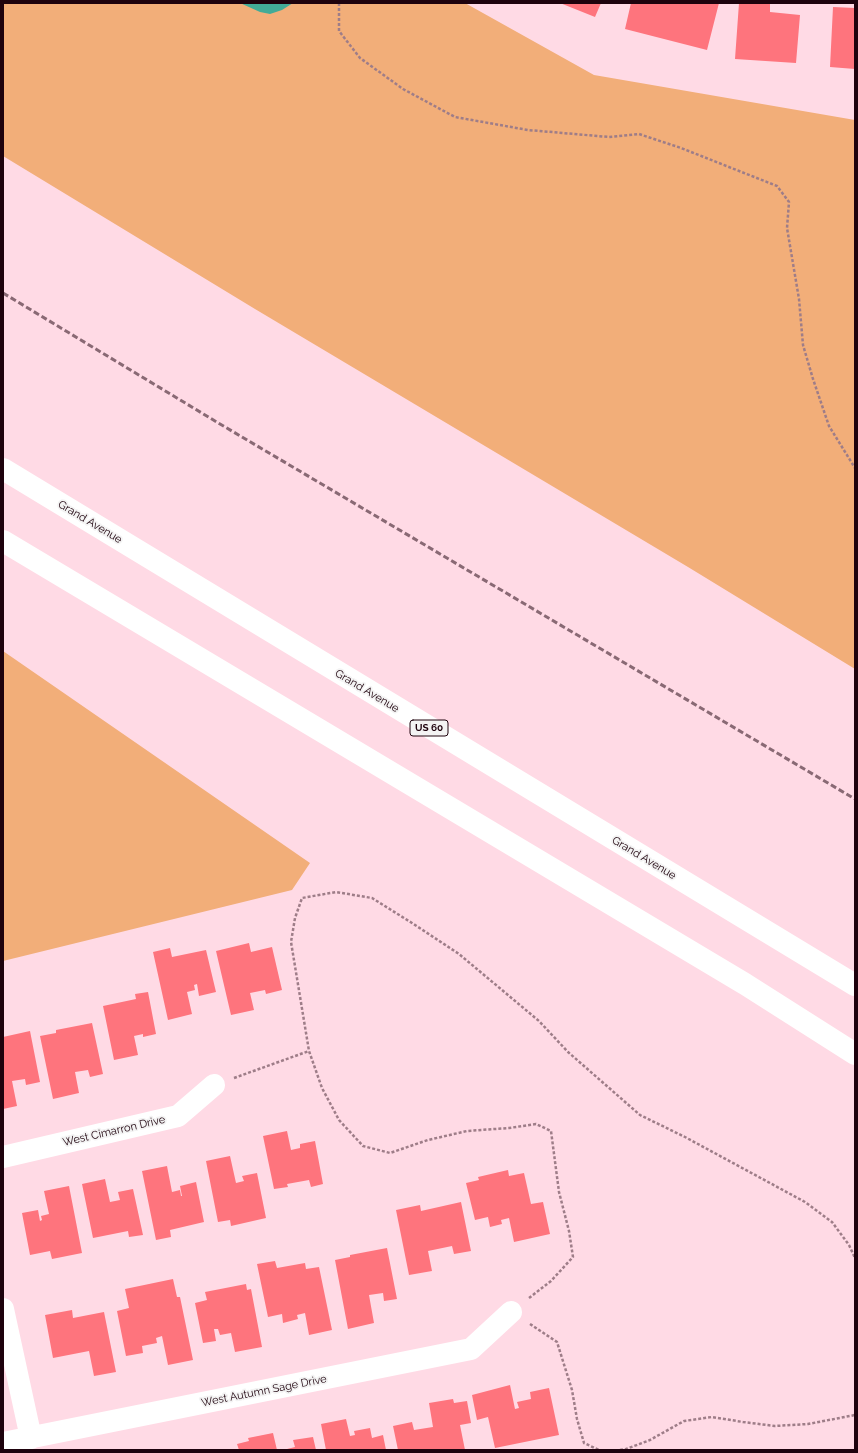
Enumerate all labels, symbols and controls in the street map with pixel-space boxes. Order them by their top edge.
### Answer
street label: Grand Avenue [56,498,124,546]
street label: Grand Avenue [333,667,401,715]
road number: US 60 [410,720,448,736]
street label: Grand Avenue [610,834,678,882]
street label: West Cimarron Drive [62,1113,166,1149]
street label: West Autumn Sage Drive [200,1372,328,1410]

